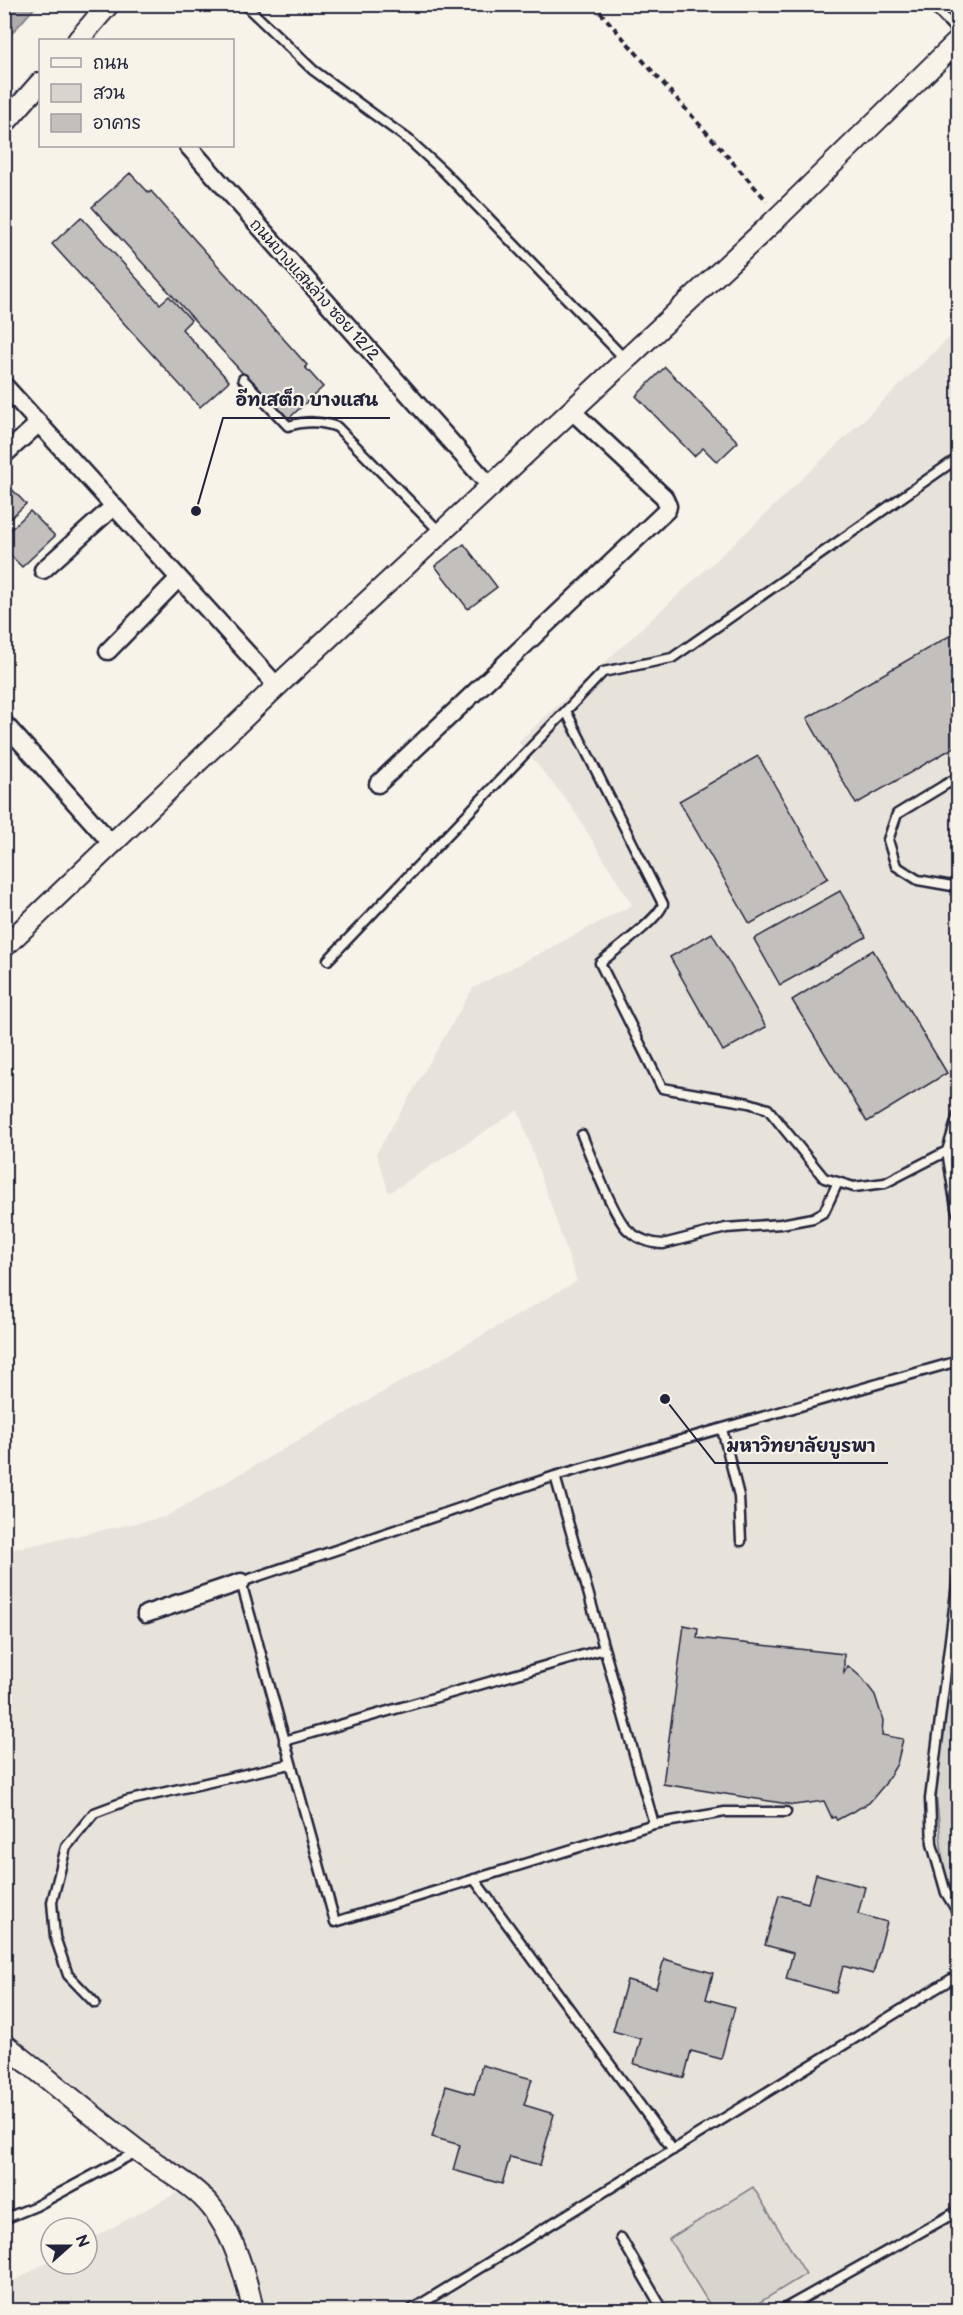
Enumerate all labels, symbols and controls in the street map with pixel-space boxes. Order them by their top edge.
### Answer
legend [39,39,234,147]
text: ถนน [93,53,128,74]
text: สวน [93,83,125,104]
text: อาคาร [93,113,141,134]
street label: ถนนบางแสนล่าง ซอย 12/2 [245,213,385,365]
callout: อีทเสต็ก บางแสน [223,382,390,418]
text: อีทเสต็ก บางแสน [236,388,379,411]
callout: มหาวิทยาลัยบูรพา [715,1427,888,1463]
text: มหาวิทยาลัยบูรพา [727,1435,875,1459]
north arrow [39,2216,99,2276]
text: N [71,2232,93,2250]

